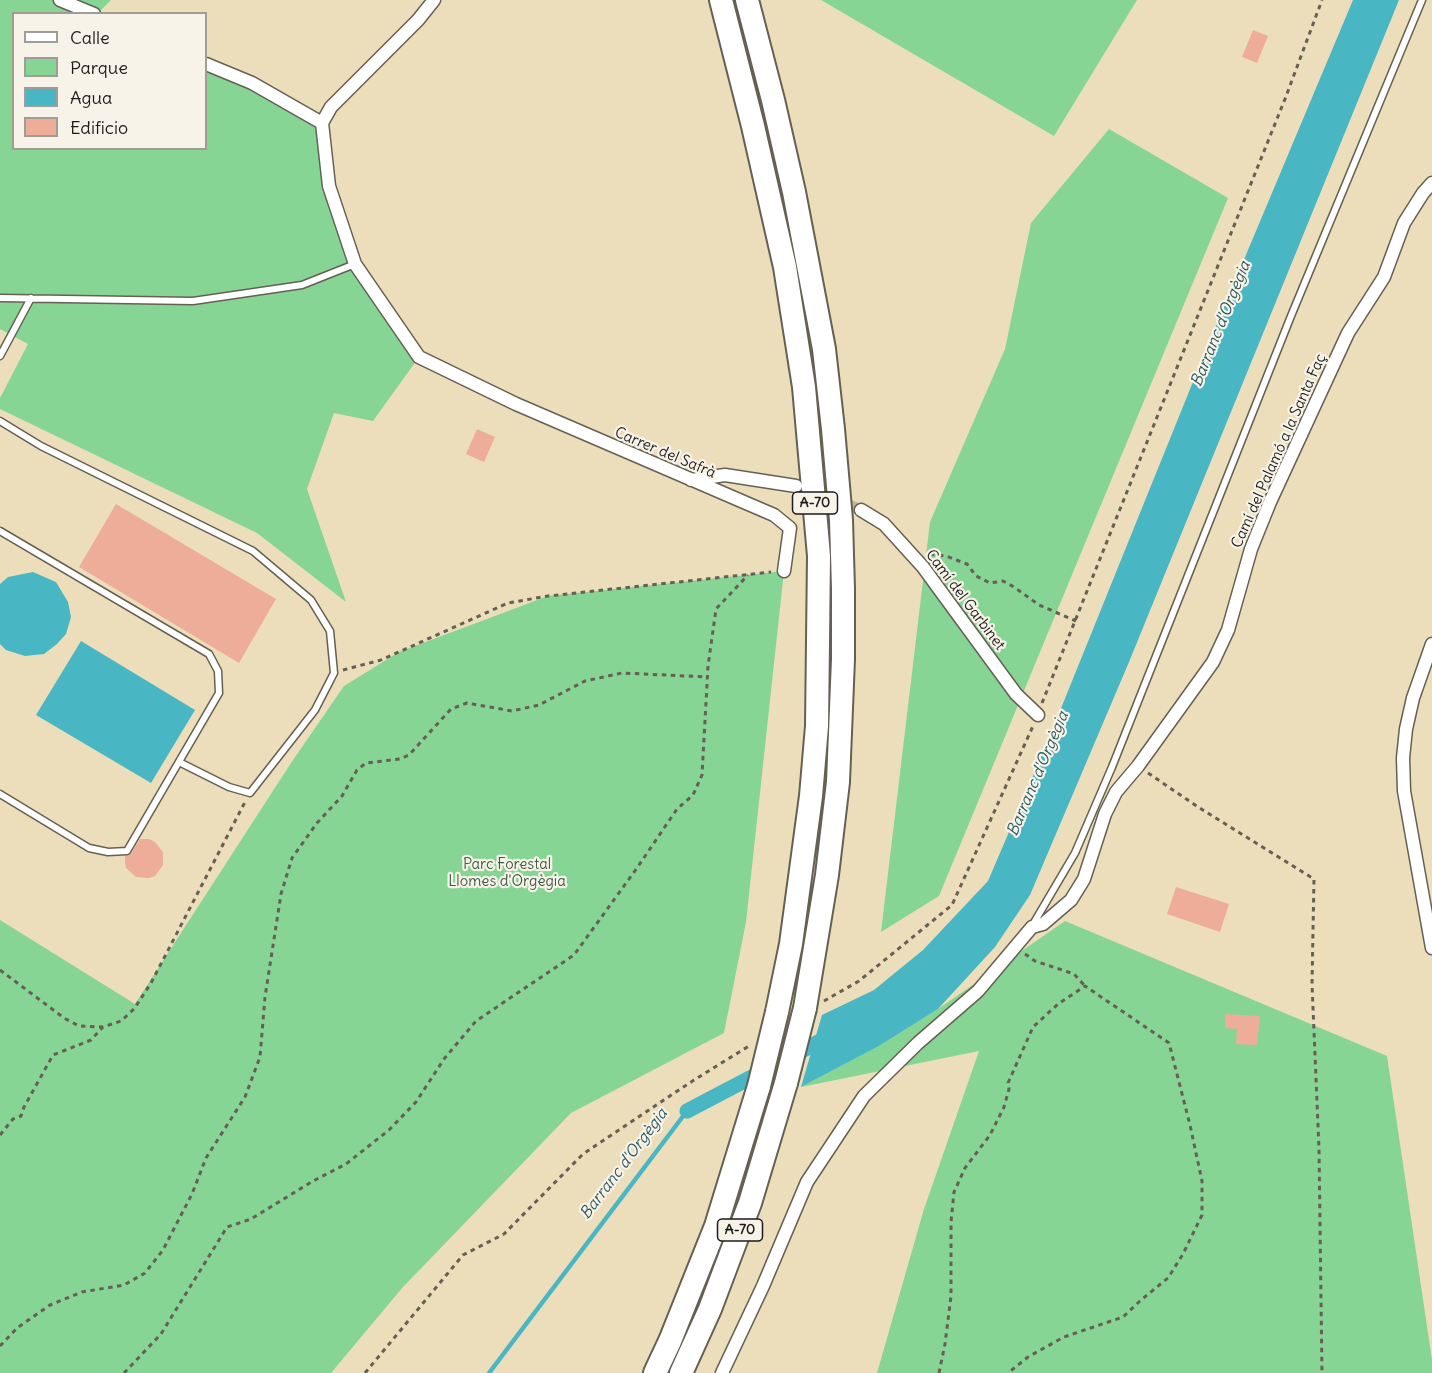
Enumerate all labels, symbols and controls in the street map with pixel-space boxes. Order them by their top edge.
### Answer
legend [12,12,207,150]
text: Calle [70,26,110,49]
text: Parque [70,56,128,79]
text: Agua [70,86,112,109]
text: Edificio [70,116,128,139]
water label: Barranc d'Orgègia [1187,259,1255,389]
street label: Camí del Palamó a la Santa Faç [1228,351,1330,551]
street label: Carrer del Safrà [612,424,718,482]
road number: A-70 [792,492,838,514]
street label: Camí del Garbinet [921,546,1009,654]
water label: Barranc d'Orgègia [1003,709,1073,839]
park label: Parc Forestal Llomes d'Orgègia [448,856,566,891]
water label: Barranc d'Orgègia [576,1105,672,1223]
road number: A-70 [718,1219,762,1241]

